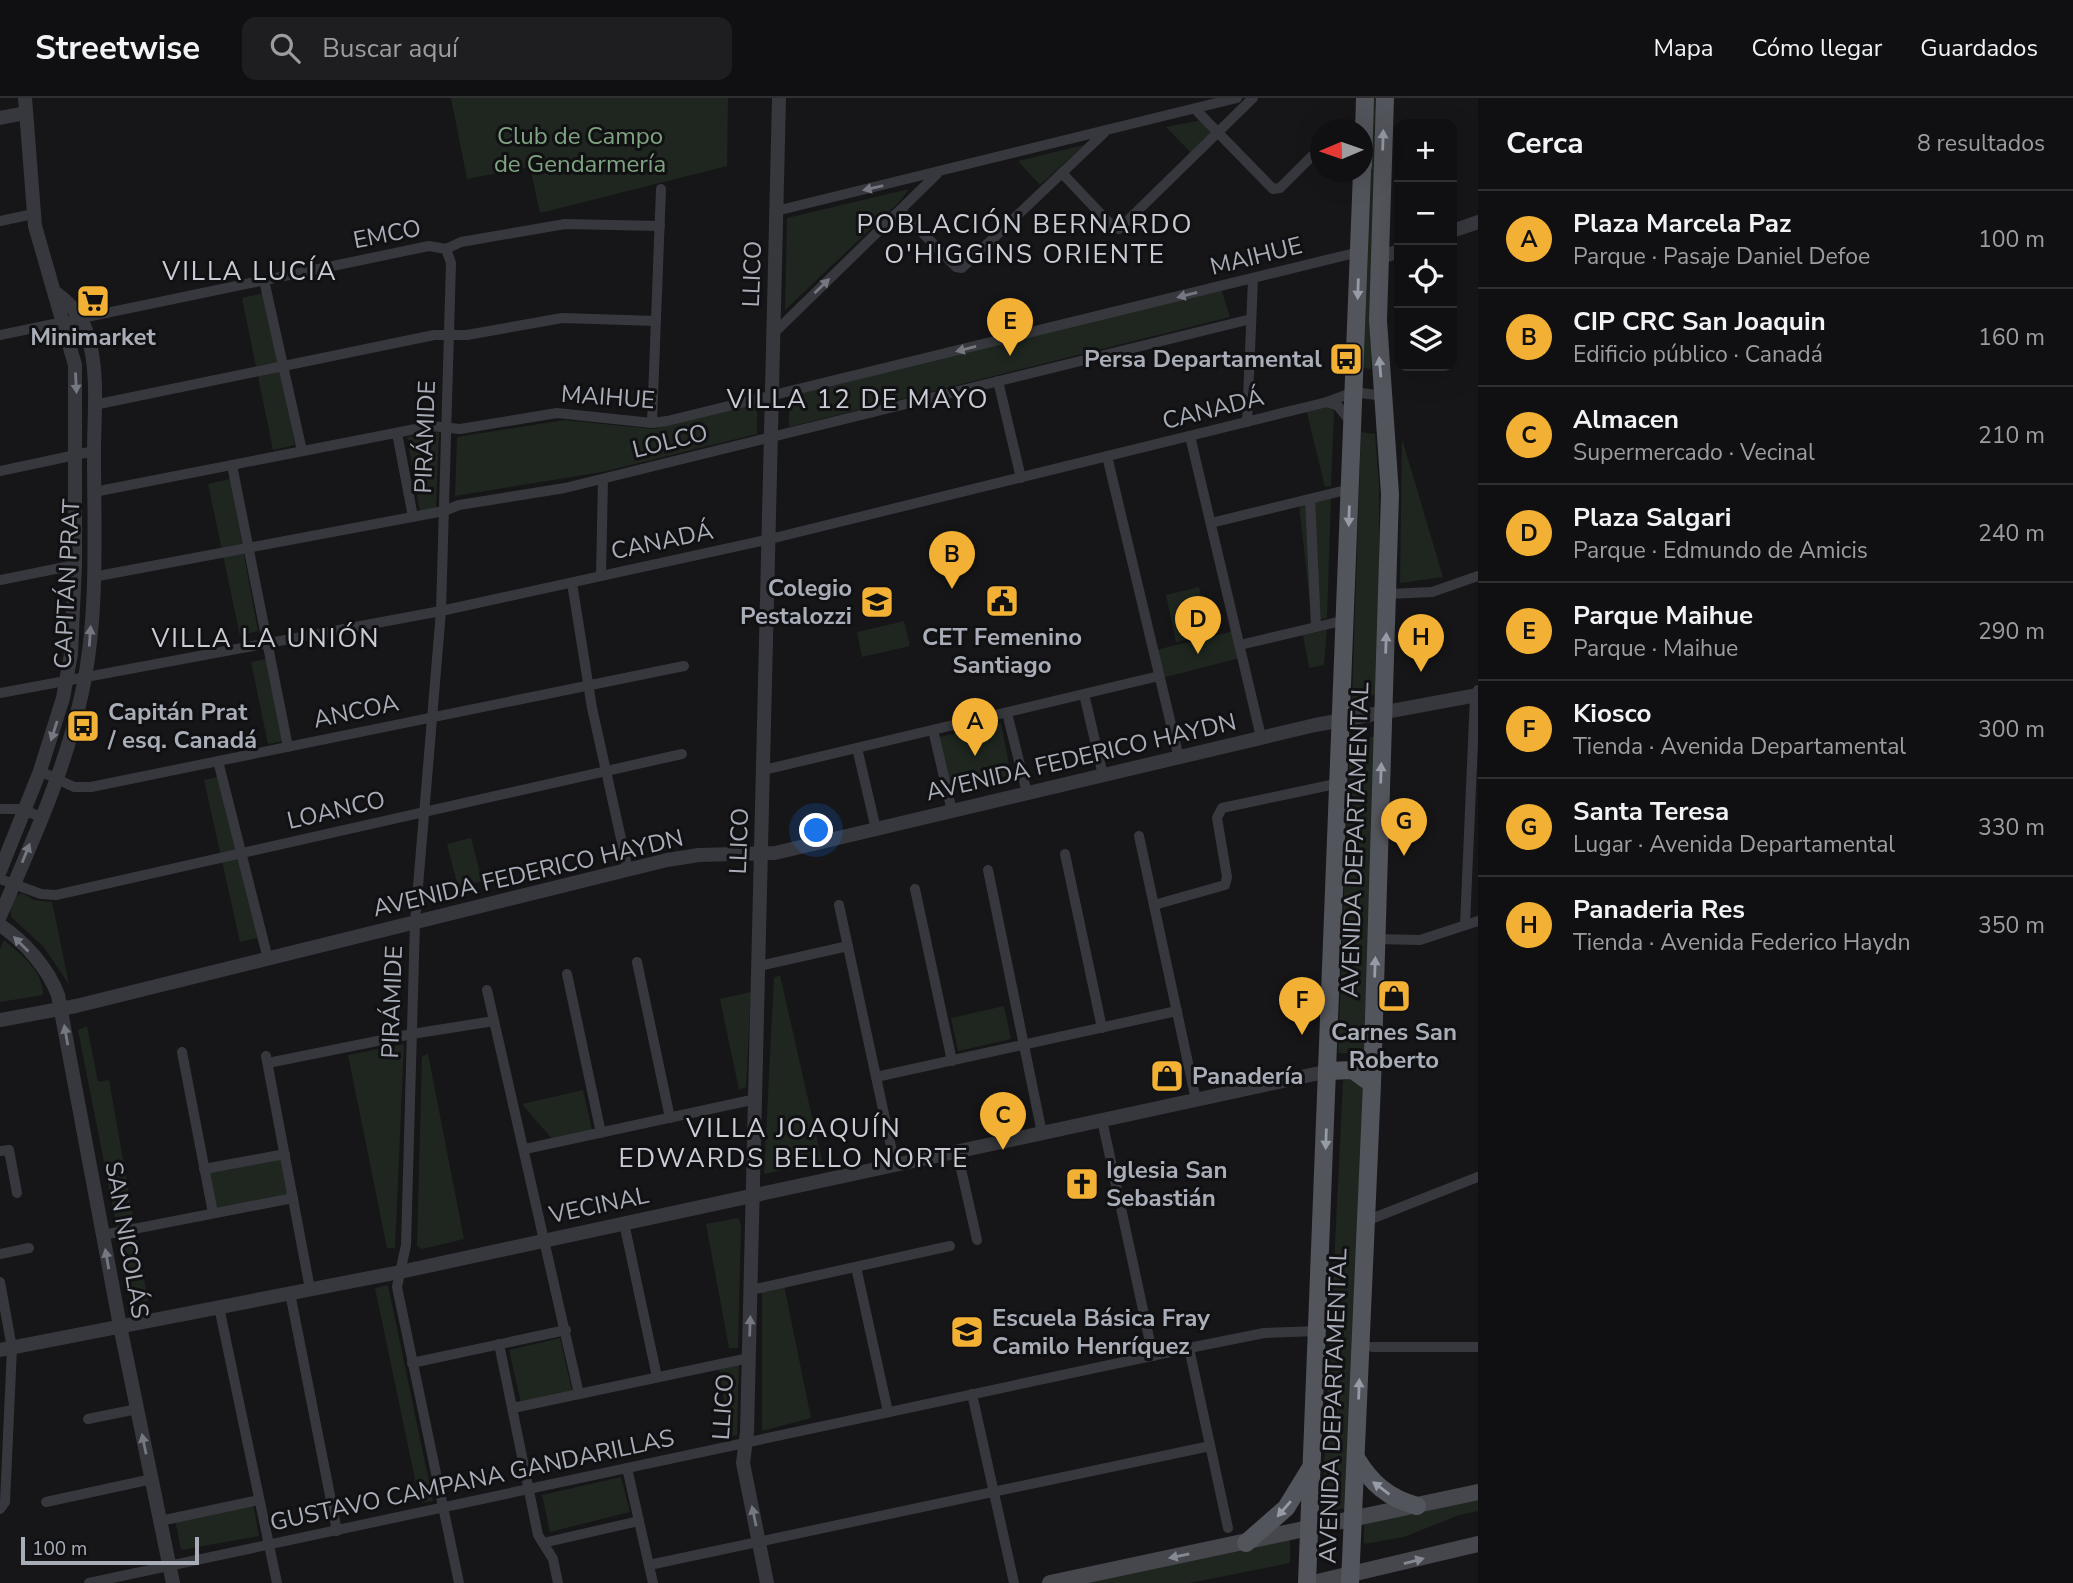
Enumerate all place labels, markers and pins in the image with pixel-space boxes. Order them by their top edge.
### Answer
supermarket icon: Minimarket [74,282,112,320]
pin: E [987,298,1033,356]
place label: Minimarket [30,321,157,353]
bus stop icon: Persa Departamental [1327,340,1365,378]
place label: Persa Departamental [1084,343,1322,375]
pin: B [929,531,975,589]
place label: Colegio Pestalozzi [740,572,852,632]
public building icon: CET Femenino Santiago [983,582,1021,620]
school or university icon: Colegio Pestalozzi [858,583,896,621]
pin: D [1175,596,1221,654]
pin: H [1398,614,1444,672]
place label: CET Femenino Santiago [922,621,1082,681]
place label: Capitán Prat / esq. Canadá [107,696,257,756]
pin: A [952,698,998,756]
bus stop icon: Capitán Prat / esq. Canadá [64,707,102,745]
pin: G [1381,798,1427,856]
pin: F [1279,977,1325,1035]
shop icon: Carnes San Roberto [1375,977,1413,1015]
place label: Carnes San Roberto [1331,1016,1457,1076]
shop icon: Panadería [1148,1057,1186,1095]
place label: Panadería [1192,1060,1303,1092]
pin: C [980,1092,1026,1150]
place label: Iglesia San Sebastián [1106,1154,1228,1214]
church icon: Iglesia San Sebastián [1063,1165,1101,1203]
place label: Escuela Básica Fray Camilo Henríquez [992,1302,1210,1362]
school or university icon: Escuela Básica Fray Camilo Henríquez [948,1313,986,1351]

